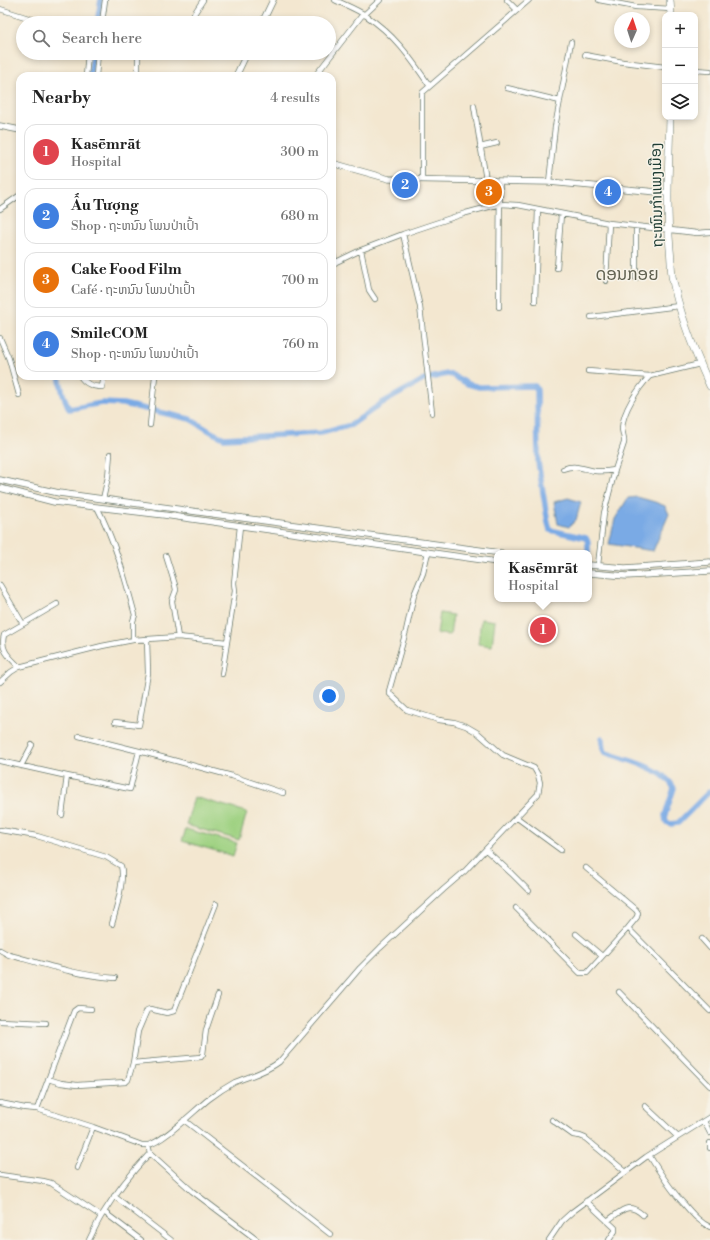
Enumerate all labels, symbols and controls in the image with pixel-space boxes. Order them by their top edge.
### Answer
north arrow [614,12,650,48]
map controls [662,12,698,120]
button: + [662,12,698,48]
search box [16,16,336,60]
icon: search [30,27,52,49]
text: Search here [62,29,142,48]
button: − [662,48,698,84]
button: layers [662,84,698,120]
text: Nearby [32,87,91,109]
text: 4 results [270,90,320,106]
text: Kasēmrāt [71,135,141,154]
street label: ຖະໜົນກຳແພງເມືອງ [647,142,667,248]
text: 1 [43,144,49,160]
text: 300 m [281,144,319,160]
text: Hospital [71,154,121,170]
pin: 2 [392,170,418,200]
pin: 3 [476,177,502,207]
pin: 4 [595,177,621,207]
text: Ấu Tượng [71,196,139,215]
text: 2 [42,208,50,224]
text: 680 m [280,208,319,224]
text: Shop · ຖະຫນົນ ໂພນປ່າເປົ້າ [71,218,199,234]
text: Cake Food Film [71,260,182,279]
district label: ດອນກອຍ [595,264,659,286]
text: 3 [42,272,50,288]
text: 700 m [281,272,319,288]
text: Café · ຖະຫນົນ ໂພນປ່າເປົ້າ [71,282,195,298]
text: SmileCOM [71,324,148,343]
text: 4 [42,336,50,352]
text: 760 m [282,336,319,352]
text: Shop · ຖະຫນົນ ໂພນປ່າເປົ້າ [71,346,199,362]
popup [494,550,592,602]
text: Kasēmrāt [508,559,578,578]
text: Hospital [508,578,559,594]
pin: 1 [530,615,556,645]
your location [319,686,339,706]

